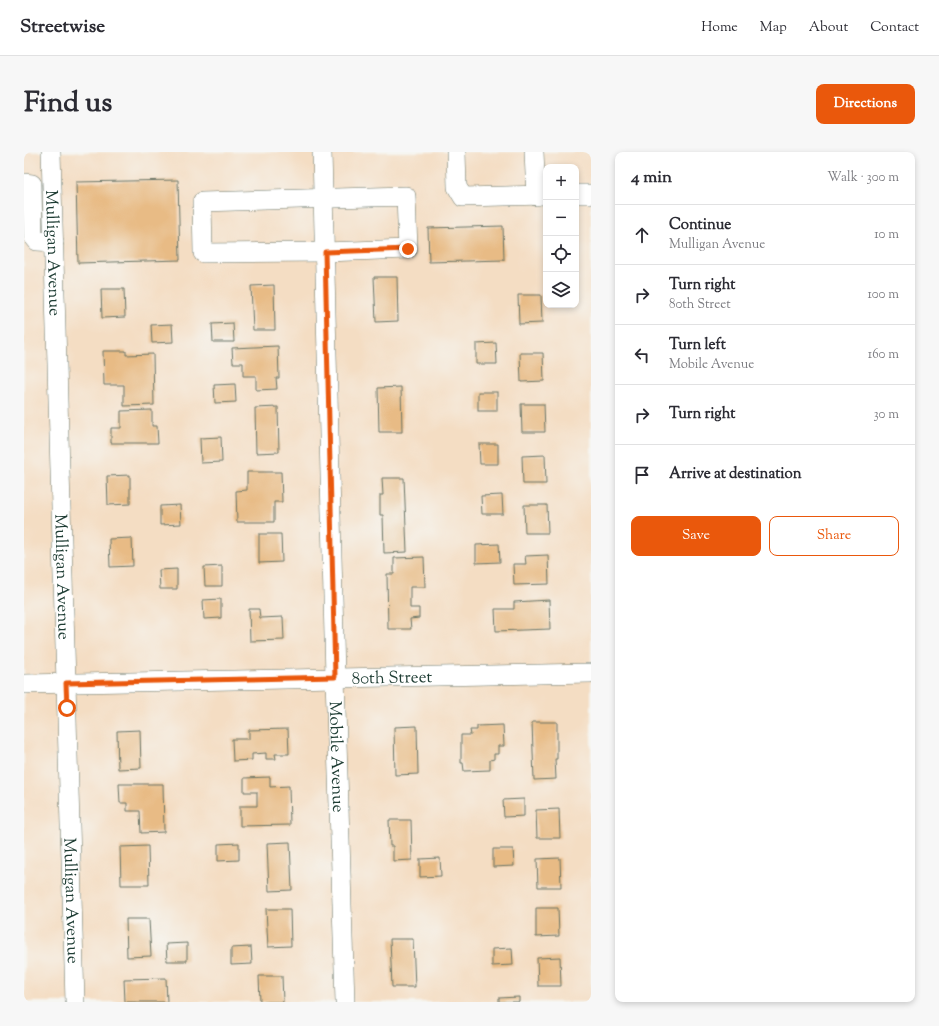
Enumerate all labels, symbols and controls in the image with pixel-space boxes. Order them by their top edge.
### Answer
text: Streetwise [20,14,105,41]
text: Home [701,18,738,38]
text: Map [760,18,787,38]
text: About [809,18,848,38]
text: Contact [870,18,919,38]
text: Find us [24,84,112,124]
button: Directions [816,84,915,124]
map controls [543,164,579,308]
button: + [543,164,579,200]
text: 4 min [631,166,672,190]
text: Walk · 300 m [827,169,899,187]
street label: Mulligan Avenue [38,190,66,316]
button: − [543,200,579,236]
text: Continue [669,215,731,236]
icon: ahead [631,224,653,246]
text: 10 m [874,226,899,244]
button: locate [543,236,579,272]
text: Mulligan Avenue [669,236,765,254]
route end [399,240,417,258]
button: layers [543,272,579,308]
text: Turn right [669,275,735,296]
icon: right [631,284,653,306]
text: 100 m [867,286,899,304]
text: 80th Street [669,296,731,314]
text: Turn left [669,335,726,356]
icon: left [631,344,653,366]
text: 160 m [868,346,899,364]
text: Mobile Avenue [669,356,754,374]
icon: right [631,404,653,426]
text: Turn right [669,404,735,425]
text: 30 m [873,406,899,424]
icon: arrive [631,464,653,486]
text: Arrive at destination [669,464,802,485]
street label: Mulligan Avenue [47,514,75,640]
button: Save [631,516,761,556]
button: Share [769,516,899,556]
street label: 80th Street [351,666,433,692]
route start [58,699,76,717]
street label: Mobile Avenue [322,701,349,813]
street label: Mulligan Avenue [56,837,84,964]

